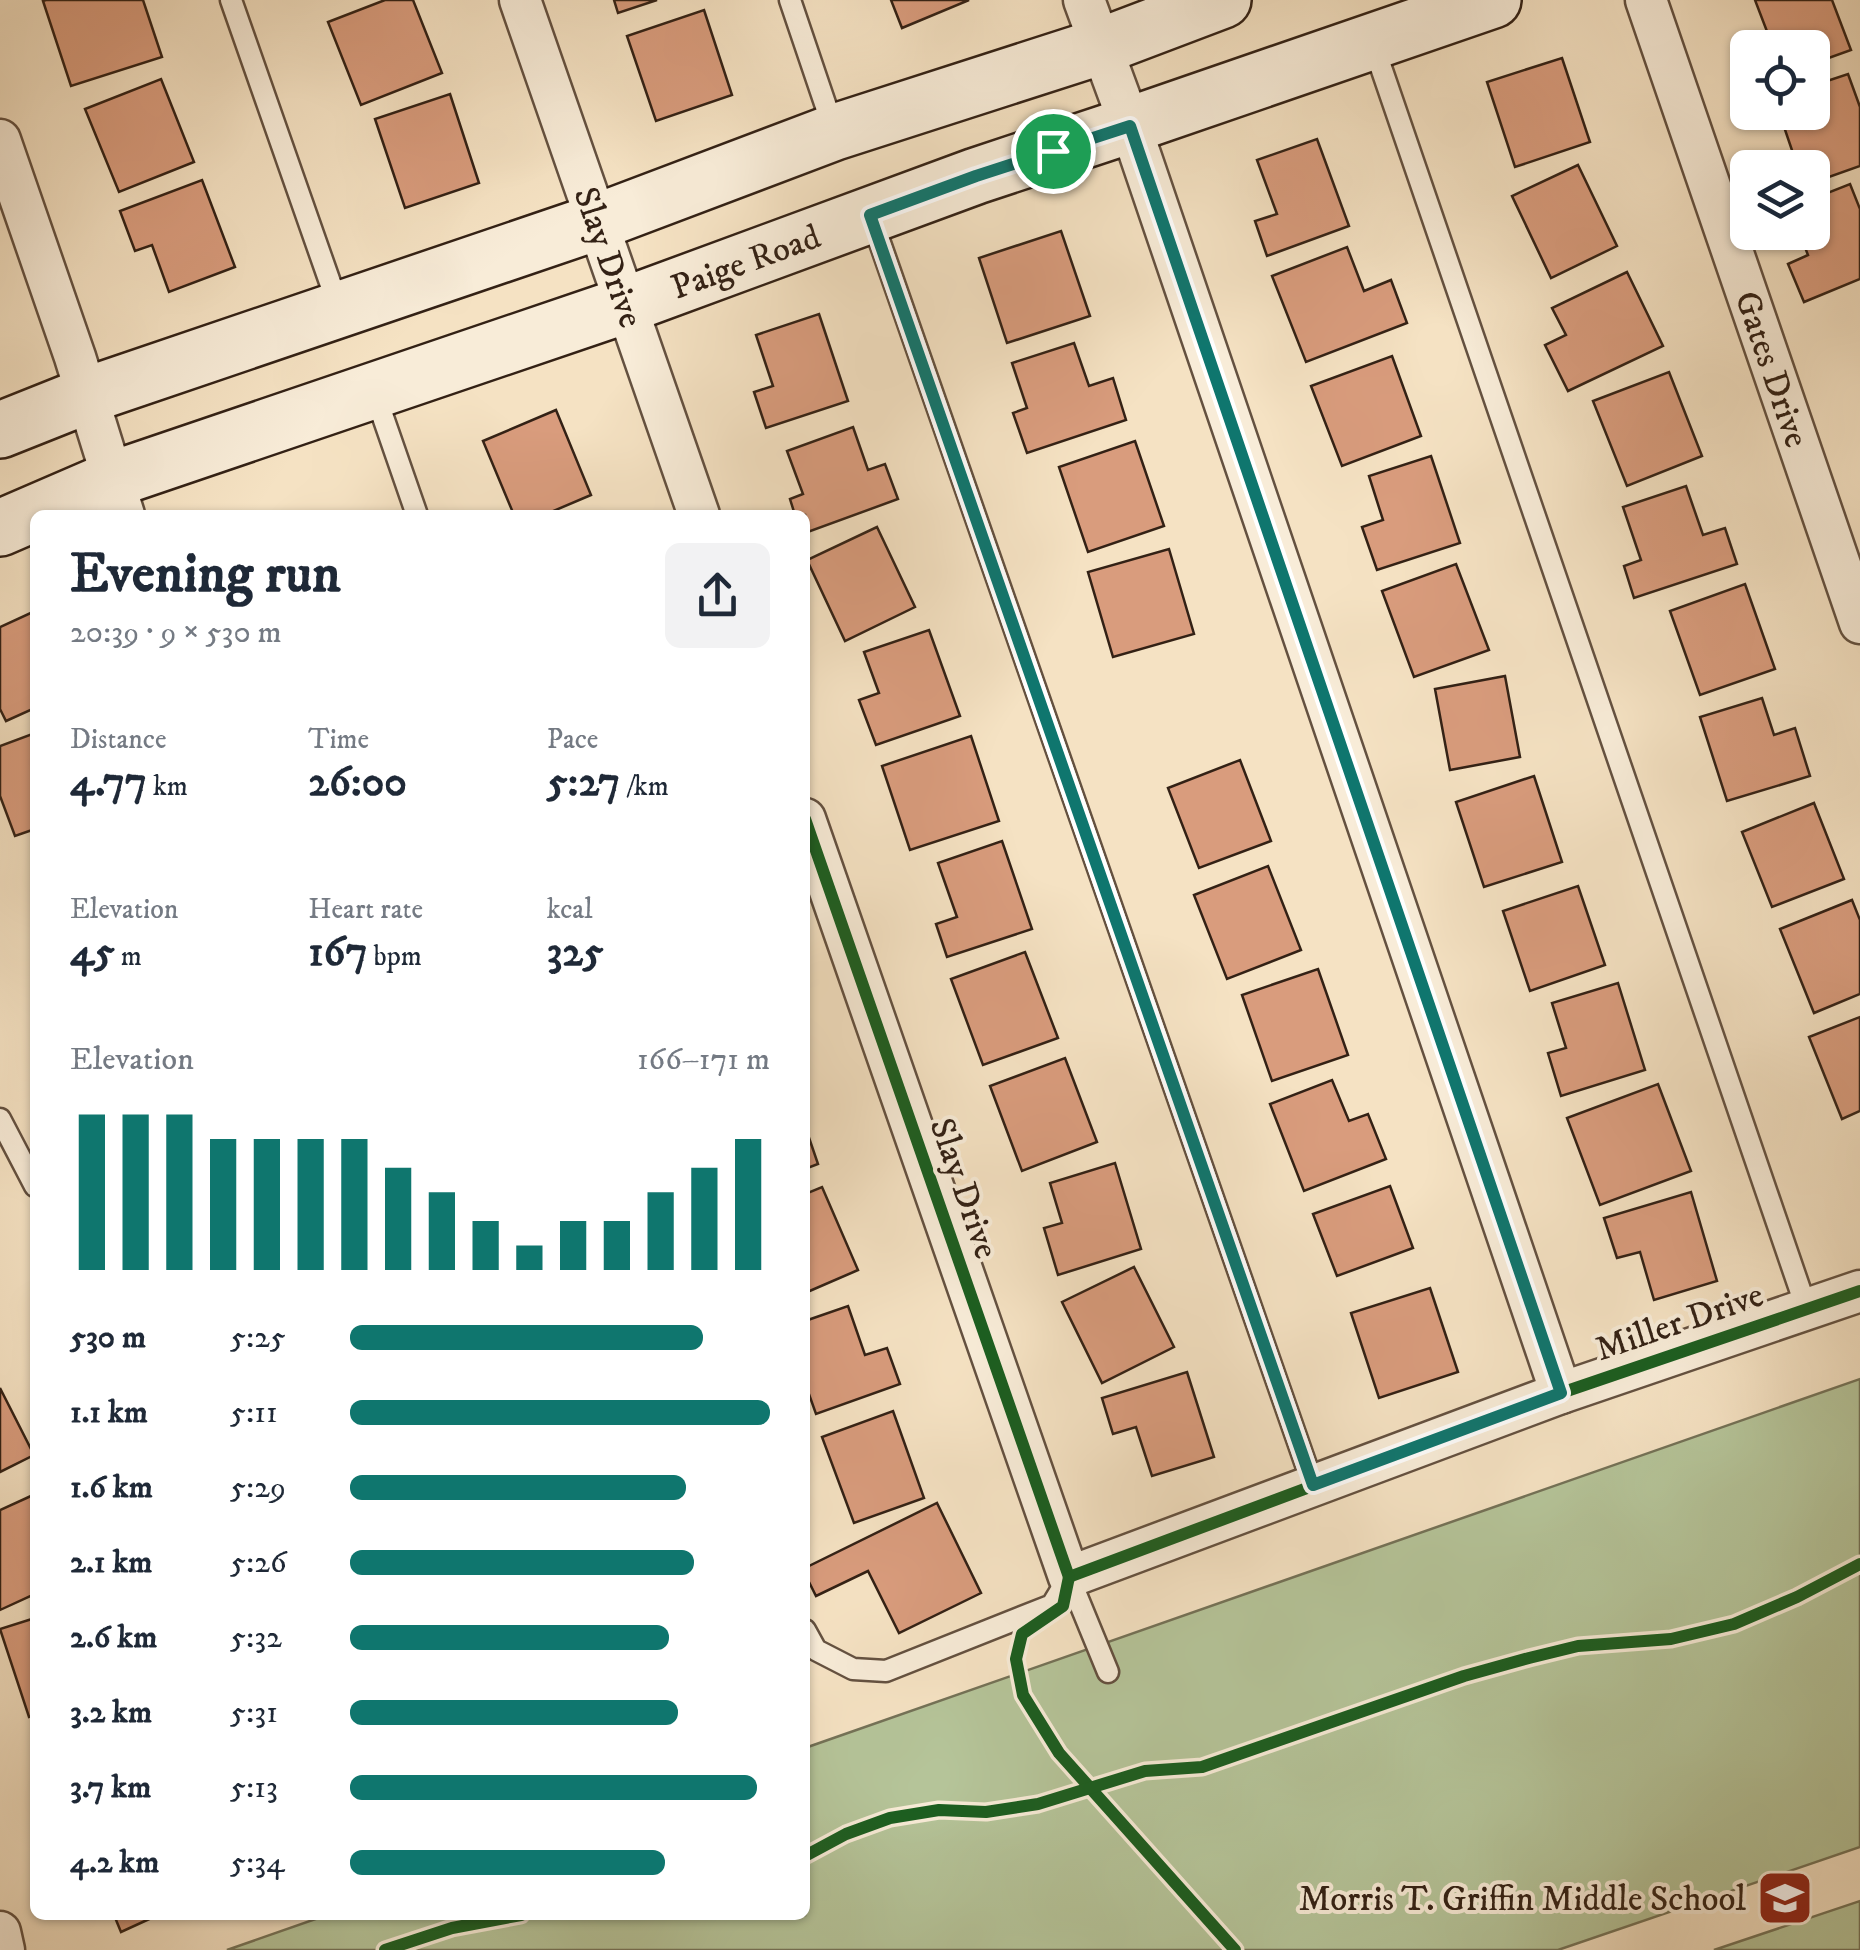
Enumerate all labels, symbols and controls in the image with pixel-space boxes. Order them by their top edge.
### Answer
map controls [1730,30,1830,250]
button: locate [1730,30,1830,130]
pin [1011,109,1096,194]
icon: arrive [1026,124,1081,179]
button: layers [1730,150,1830,250]
street label: Slay Drive [563,182,652,334]
street label: Paige Road [665,215,827,310]
street label: Gates Drive [1724,286,1818,453]
text: Evening run [70,541,341,610]
button: share [665,543,770,648]
text: 20:39 · 9 × 530 m [70,613,282,653]
text: Distance [70,722,166,757]
text: Time [308,722,369,757]
text: Pace [547,722,598,757]
text: 4.77 [70,757,147,809]
text: 26:00 [308,757,407,809]
text: 5:27 [547,757,620,809]
text: km [147,769,188,804]
text: /km [620,769,669,804]
text: Elevation [70,892,178,927]
text: Heart rate [308,892,423,927]
text: kcal [547,892,593,927]
text: 45 [70,927,115,979]
text: 167 [308,927,368,979]
text: 325 [547,927,604,979]
text: m [115,939,142,974]
text: bpm [368,939,422,974]
text: Elevation [70,1040,194,1080]
text: 166–171 m [637,1040,770,1080]
street label: Slay Drive [919,1113,1008,1265]
street label: Miller Drive [1590,1274,1769,1372]
text: 530 m [70,1318,146,1358]
text: 5:25 [230,1318,286,1358]
text: 1.1 km [70,1393,148,1433]
text: 5:11 [230,1393,278,1433]
text: 1.6 km [70,1468,153,1508]
text: 5:29 [230,1468,286,1508]
text: 2.1 km [70,1543,152,1583]
text: 5:26 [230,1543,287,1583]
text: 2.6 km [70,1618,157,1658]
text: 5:32 [230,1618,282,1658]
text: 3.2 km [70,1693,152,1733]
text: 5:31 [230,1693,278,1733]
text: 3.7 km [70,1768,151,1808]
text: 5:13 [230,1768,278,1808]
text: 4.2 km [70,1843,159,1883]
text: 5:34 [230,1843,285,1883]
school or university icon: Morris T. Griffin Middle School [1755,1868,1815,1928]
place label: Morris T. Griffin Middle School [1299,1878,1746,1922]

